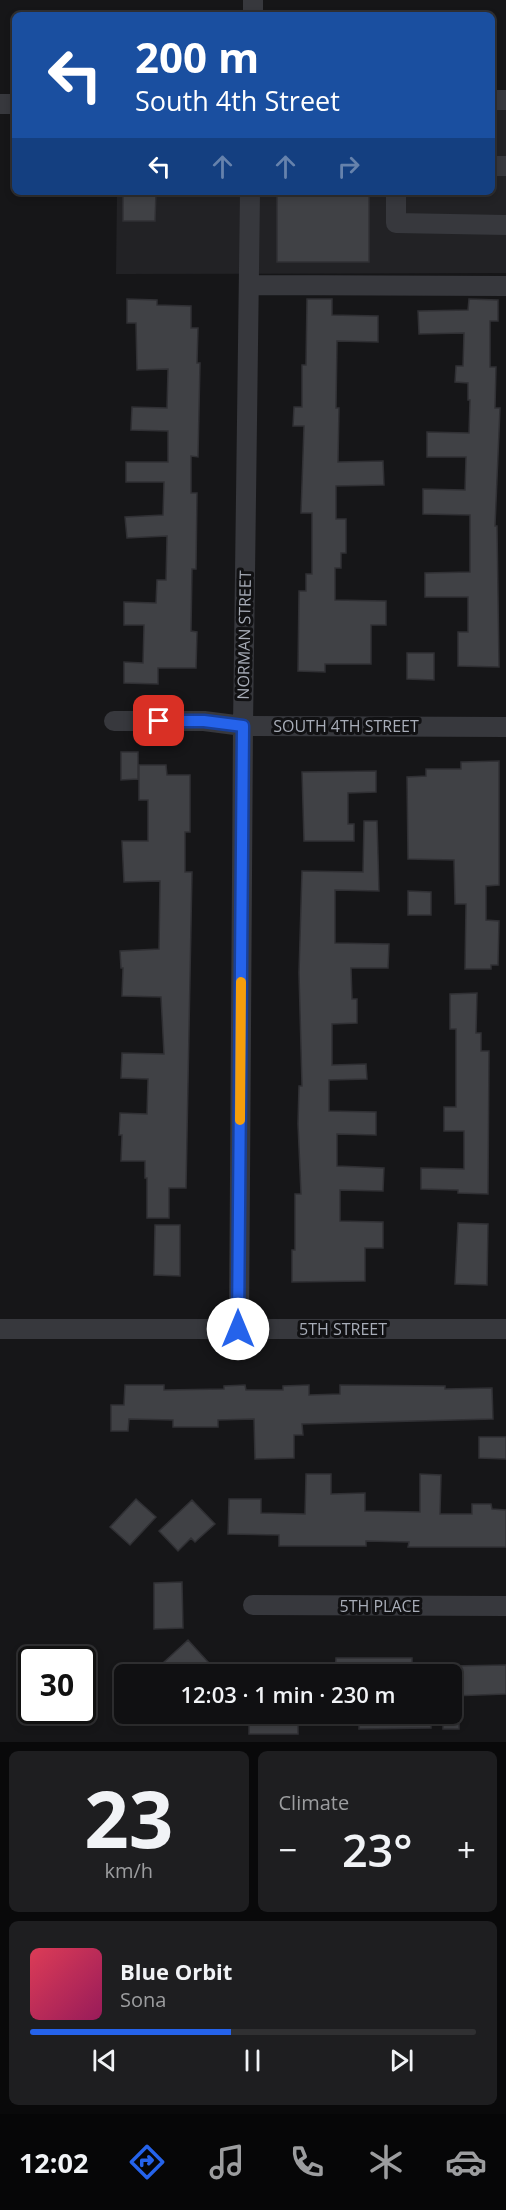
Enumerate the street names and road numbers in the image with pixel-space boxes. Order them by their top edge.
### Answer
street label: NORMAN STREET [232,570,256,700]
street label: SOUTH 4TH STREET [273,715,419,737]
street label: 5TH STREET [299,1318,387,1340]
street label: 5TH PLACE [340,1595,420,1617]

